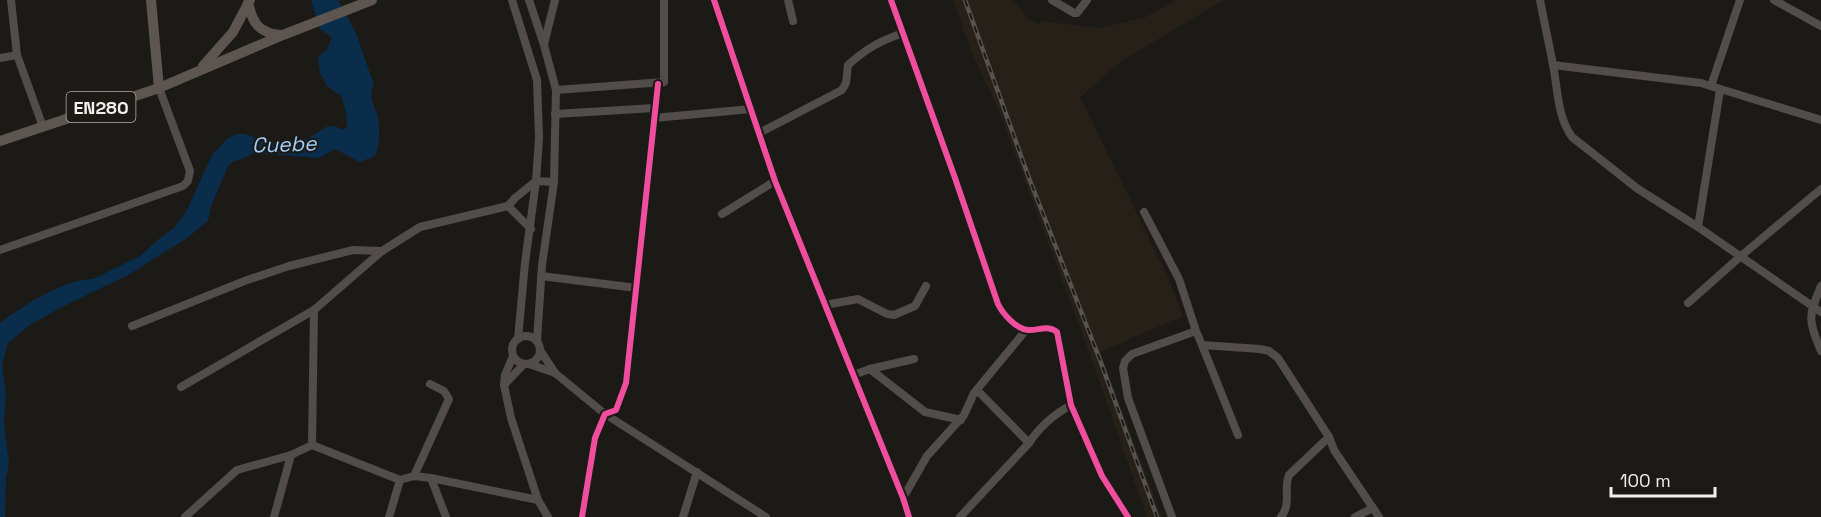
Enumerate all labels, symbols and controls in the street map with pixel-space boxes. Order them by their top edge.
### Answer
road number: EN280 [66,92,136,122]
water label: Cuebe [251,129,318,159]
scale bar [1611,460,1714,498]
text: 100 m [1620,469,1671,492]

